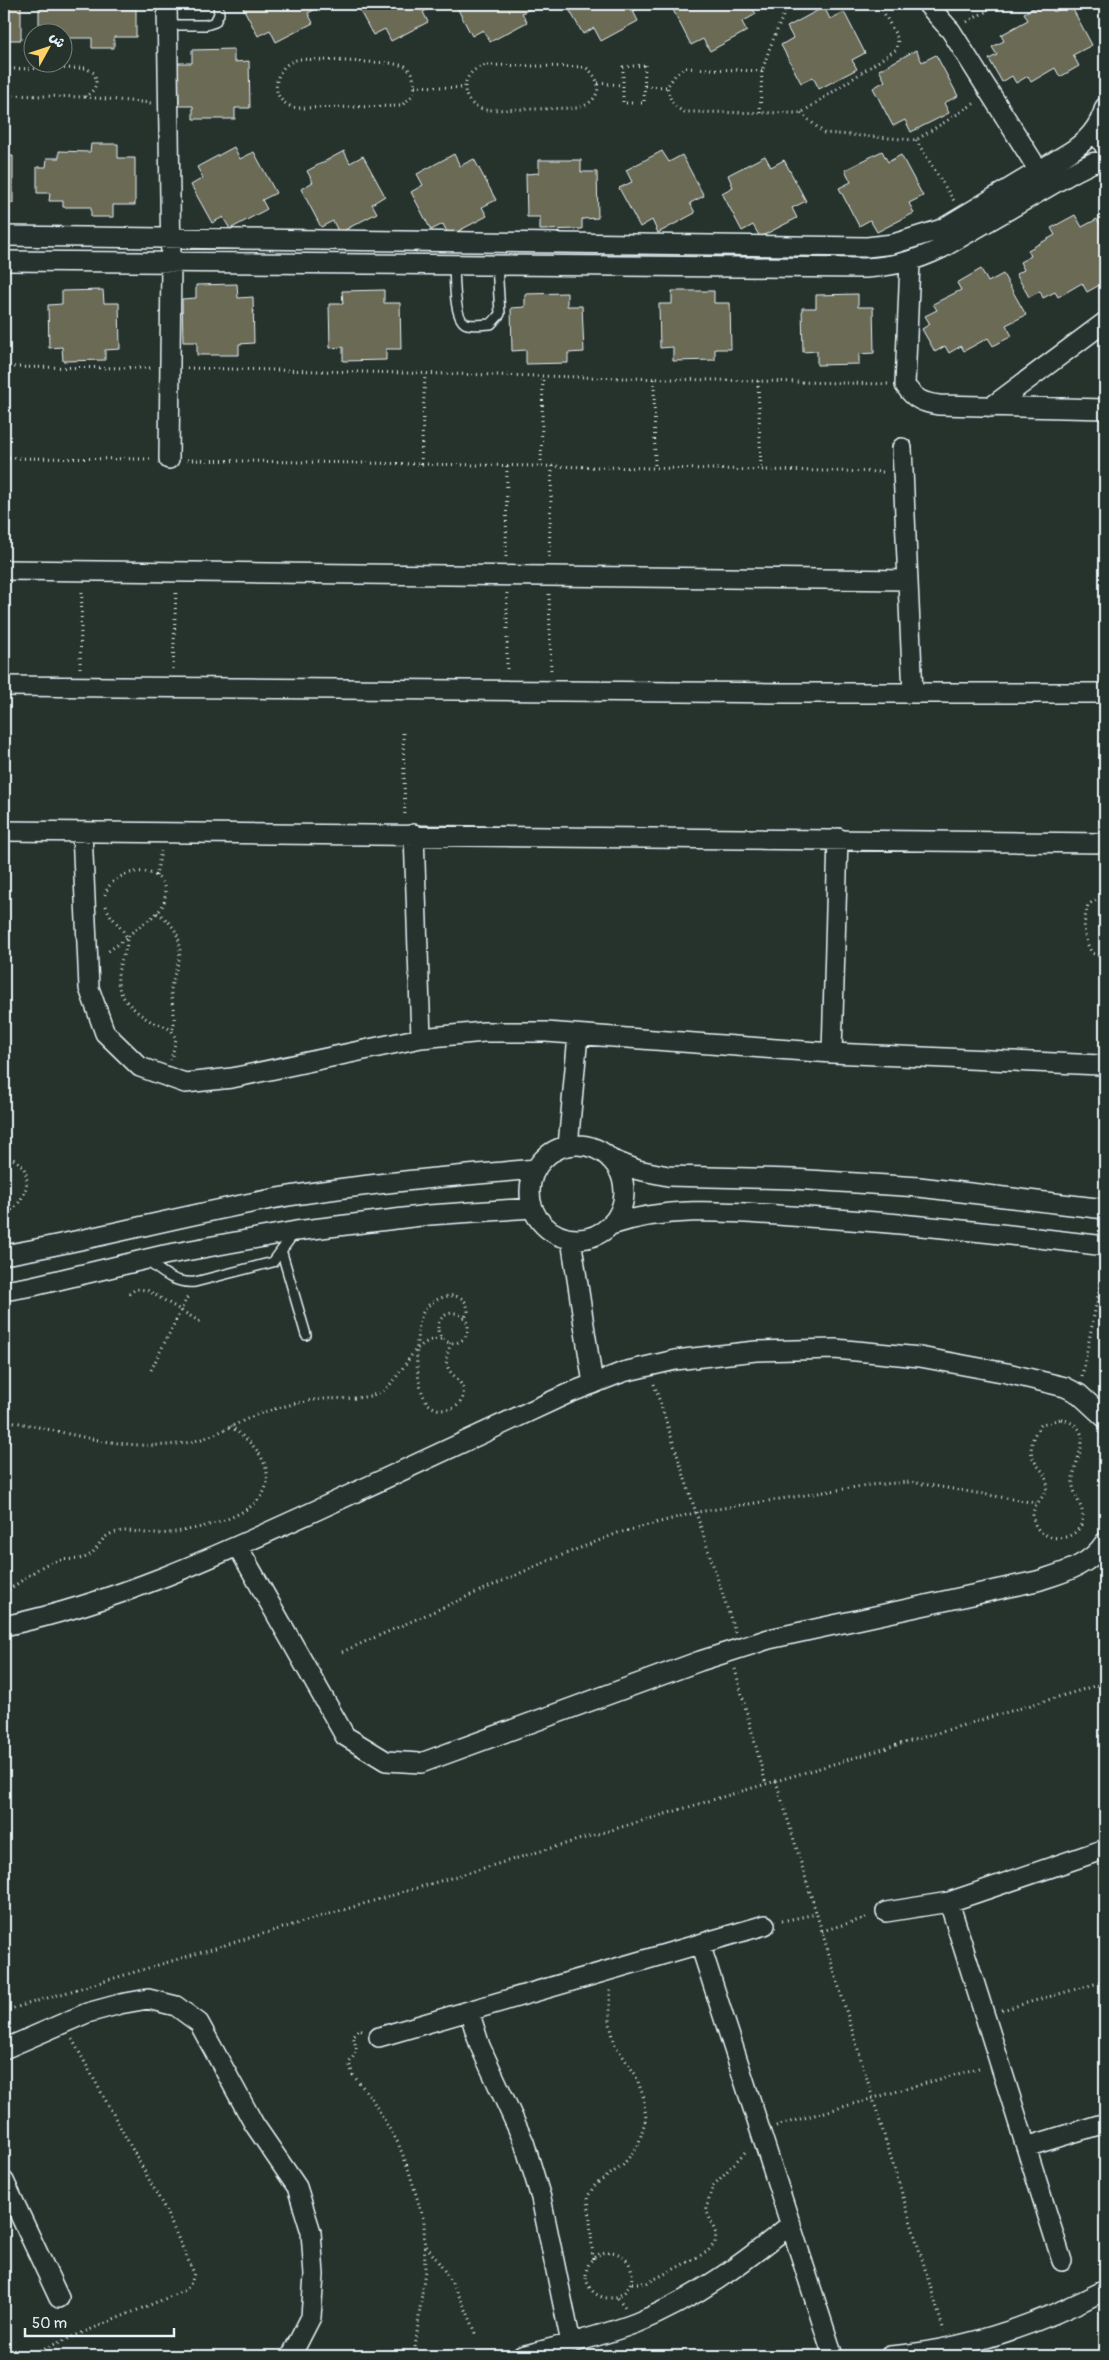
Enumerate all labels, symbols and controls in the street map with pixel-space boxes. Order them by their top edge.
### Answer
north arrow [22,22,72,72]
text: ش [46,29,69,51]
scale bar [25,2305,174,2337]
text: 50 m [32,2314,67,2333]

